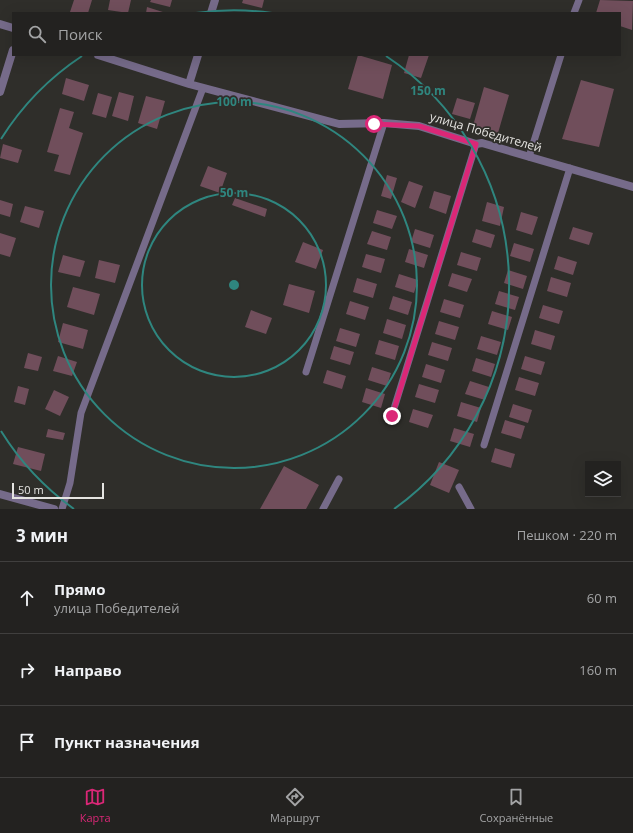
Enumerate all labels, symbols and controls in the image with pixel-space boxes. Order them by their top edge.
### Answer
search box [12,12,621,56]
icon: search [26,23,48,45]
text: Поиск [58,24,102,44]
text: 150 m [410,82,446,99]
text: 100 m [216,93,252,110]
street label: улица Победителей [428,108,544,156]
route start [365,115,383,133]
text: 50 m [220,184,248,201]
centre of rings [227,278,241,292]
route end [383,407,401,425]
map controls [585,461,621,497]
button: layers [585,461,621,497]
scale bar [12,481,104,500]
text: 50 m [18,482,44,497]
text: 3 мин [16,524,68,547]
text: Пешком · 220 m [517,526,617,544]
text: Прямо [54,579,106,599]
icon: ahead [16,587,38,609]
text: 60 m [587,589,617,607]
text: улица Победителей [54,599,179,617]
icon: right [16,659,38,681]
text: Направо [54,660,122,680]
text: 160 m [579,661,617,679]
icon: arrive [16,731,38,753]
text: Пункт назначения [54,732,200,752]
tab: Карта [80,786,111,825]
tab: Маршрут [270,786,320,825]
tab: Сохранённые [479,786,553,825]

